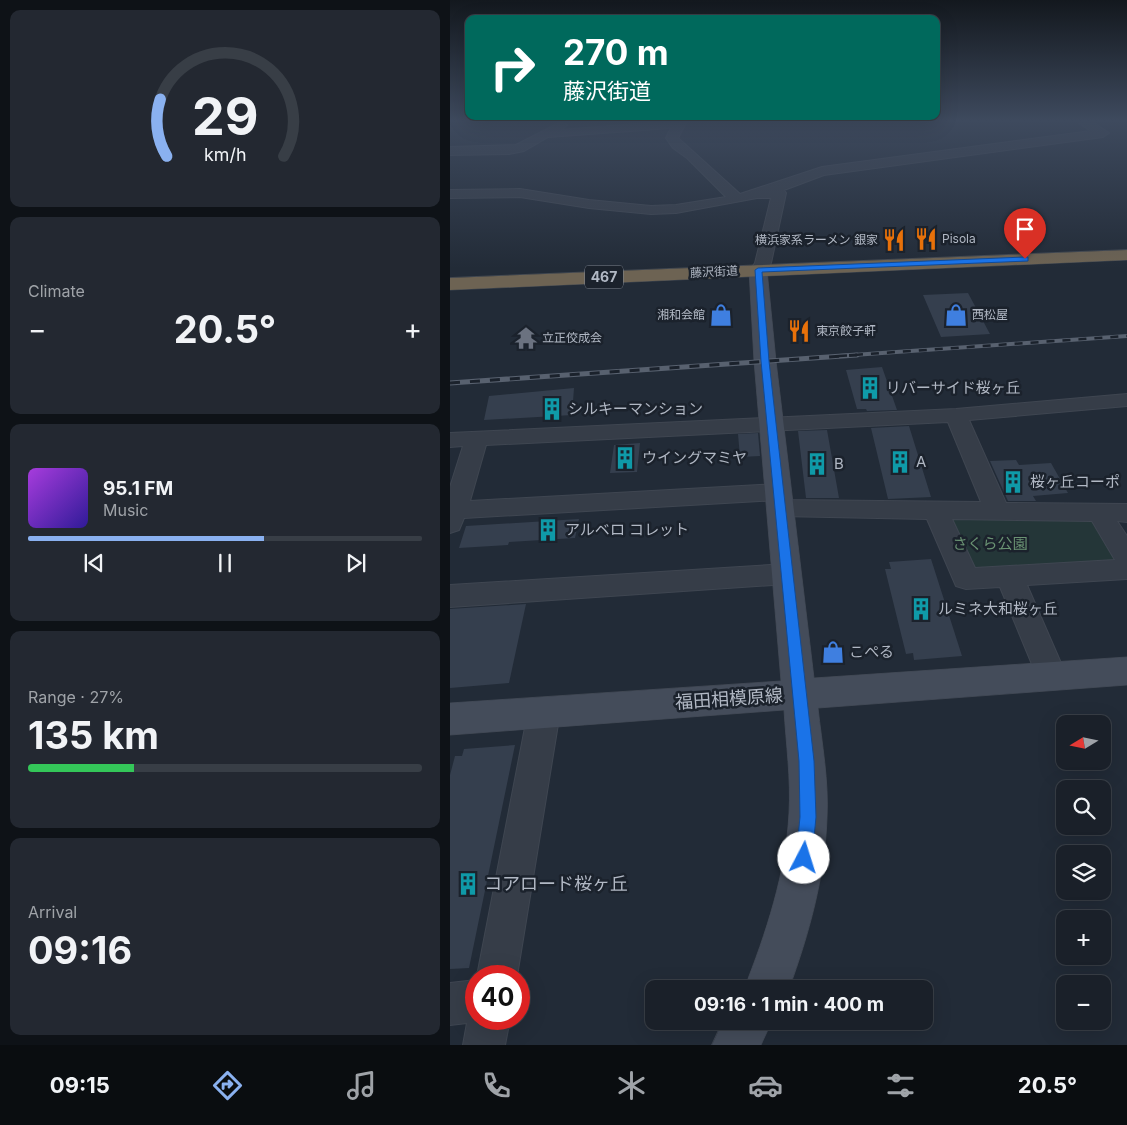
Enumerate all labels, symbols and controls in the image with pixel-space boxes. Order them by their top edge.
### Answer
text: 270 m [563,31,669,73]
icon: right [480,35,545,100]
text: 藤沢街道 [563,78,651,104]
text: 29 [192,85,258,148]
text: km/h [204,144,246,165]
pin [1004,208,1046,259]
icon: arrive [1011,215,1039,243]
restaurant icon: Pisola [913,226,939,252]
restaurant icon: 横浜家系ラーメン 銀家 [881,227,907,253]
place label: Pisola [942,231,976,246]
place label: 横浜家系ラーメン 銀家 [755,232,878,247]
street label: 藤沢街道 [690,263,738,280]
road number: 467 [585,266,623,288]
text: Climate [28,281,85,301]
shop icon: 湘和会館 [708,302,734,328]
shop icon: 西松屋 [943,302,969,328]
text: 20.5° [174,306,276,352]
place label: 湘和会館 [657,307,705,322]
place label: 西松屋 [972,307,1008,322]
text: − [28,312,47,346]
text: + [403,312,422,346]
restaurant icon: 東京餃子軒 [786,318,812,344]
place label: 東京餃子軒 [816,323,876,338]
temple icon: 立正佼成会 [513,325,539,351]
place label: 立正佼成会 [542,330,602,345]
building icon: リバーサイド桜ヶ丘 [857,375,883,401]
place label: リバーサイド桜ヶ丘 [886,378,1021,397]
building icon: シルキーマンション [539,396,565,422]
place label: シルキーマンション [568,399,703,418]
building icon: ウイングマミヤ [612,445,638,471]
place label: ウイングマミヤ [642,448,747,467]
building icon: A [887,449,913,475]
building icon: B [804,451,830,477]
place label: A [916,452,926,471]
place label: B [834,454,844,473]
building icon: 桜ヶ丘コーポ [1000,469,1026,495]
place label: 桜ヶ丘コーポ [1030,472,1120,491]
text: 95.1 FM [103,477,173,500]
text: Music [103,500,148,520]
building icon: アルベロ コレット [535,517,561,543]
place label: アルベロ コレット [565,520,689,539]
park label: さくら公園 [952,534,1028,553]
icon: previous [80,549,108,577]
icon: pause [211,549,239,577]
icon: next [342,549,370,577]
building icon: ルミネ大和桜ヶ丘 [908,596,934,622]
place label: ルミネ大和桜ヶ丘 [938,599,1058,618]
shop icon: こぺる [820,639,846,665]
place label: こぺる [849,642,894,661]
street label: 福田相模原線 [674,684,784,713]
text: Range · 27% [28,687,124,707]
text: 135 km [28,712,159,758]
north arrow [1056,715,1111,770]
map controls [1056,715,1111,1030]
button: search [1056,780,1111,835]
position arrow [777,831,829,883]
button: layers [1056,845,1111,900]
building icon: コアロード桜ヶ丘 [455,871,481,897]
place label: コアロード桜ヶ丘 [484,873,628,894]
text: Arrival [28,902,77,922]
button: + [1056,910,1111,965]
text: 09:16 [28,927,132,973]
speed limit sign: 40 [465,965,530,1030]
button: − [1056,975,1111,1030]
text: 09:16 · 1 min · 400 m [694,993,884,1016]
icon: directions [210,1068,245,1103]
icon: music [344,1068,379,1103]
icon: phone [479,1068,514,1103]
icon: climate [614,1068,649,1103]
icon: car [748,1068,783,1103]
icon: filters [883,1068,918,1103]
text: 09:15 [50,1072,110,1098]
text: 20.5° [1018,1072,1077,1098]

